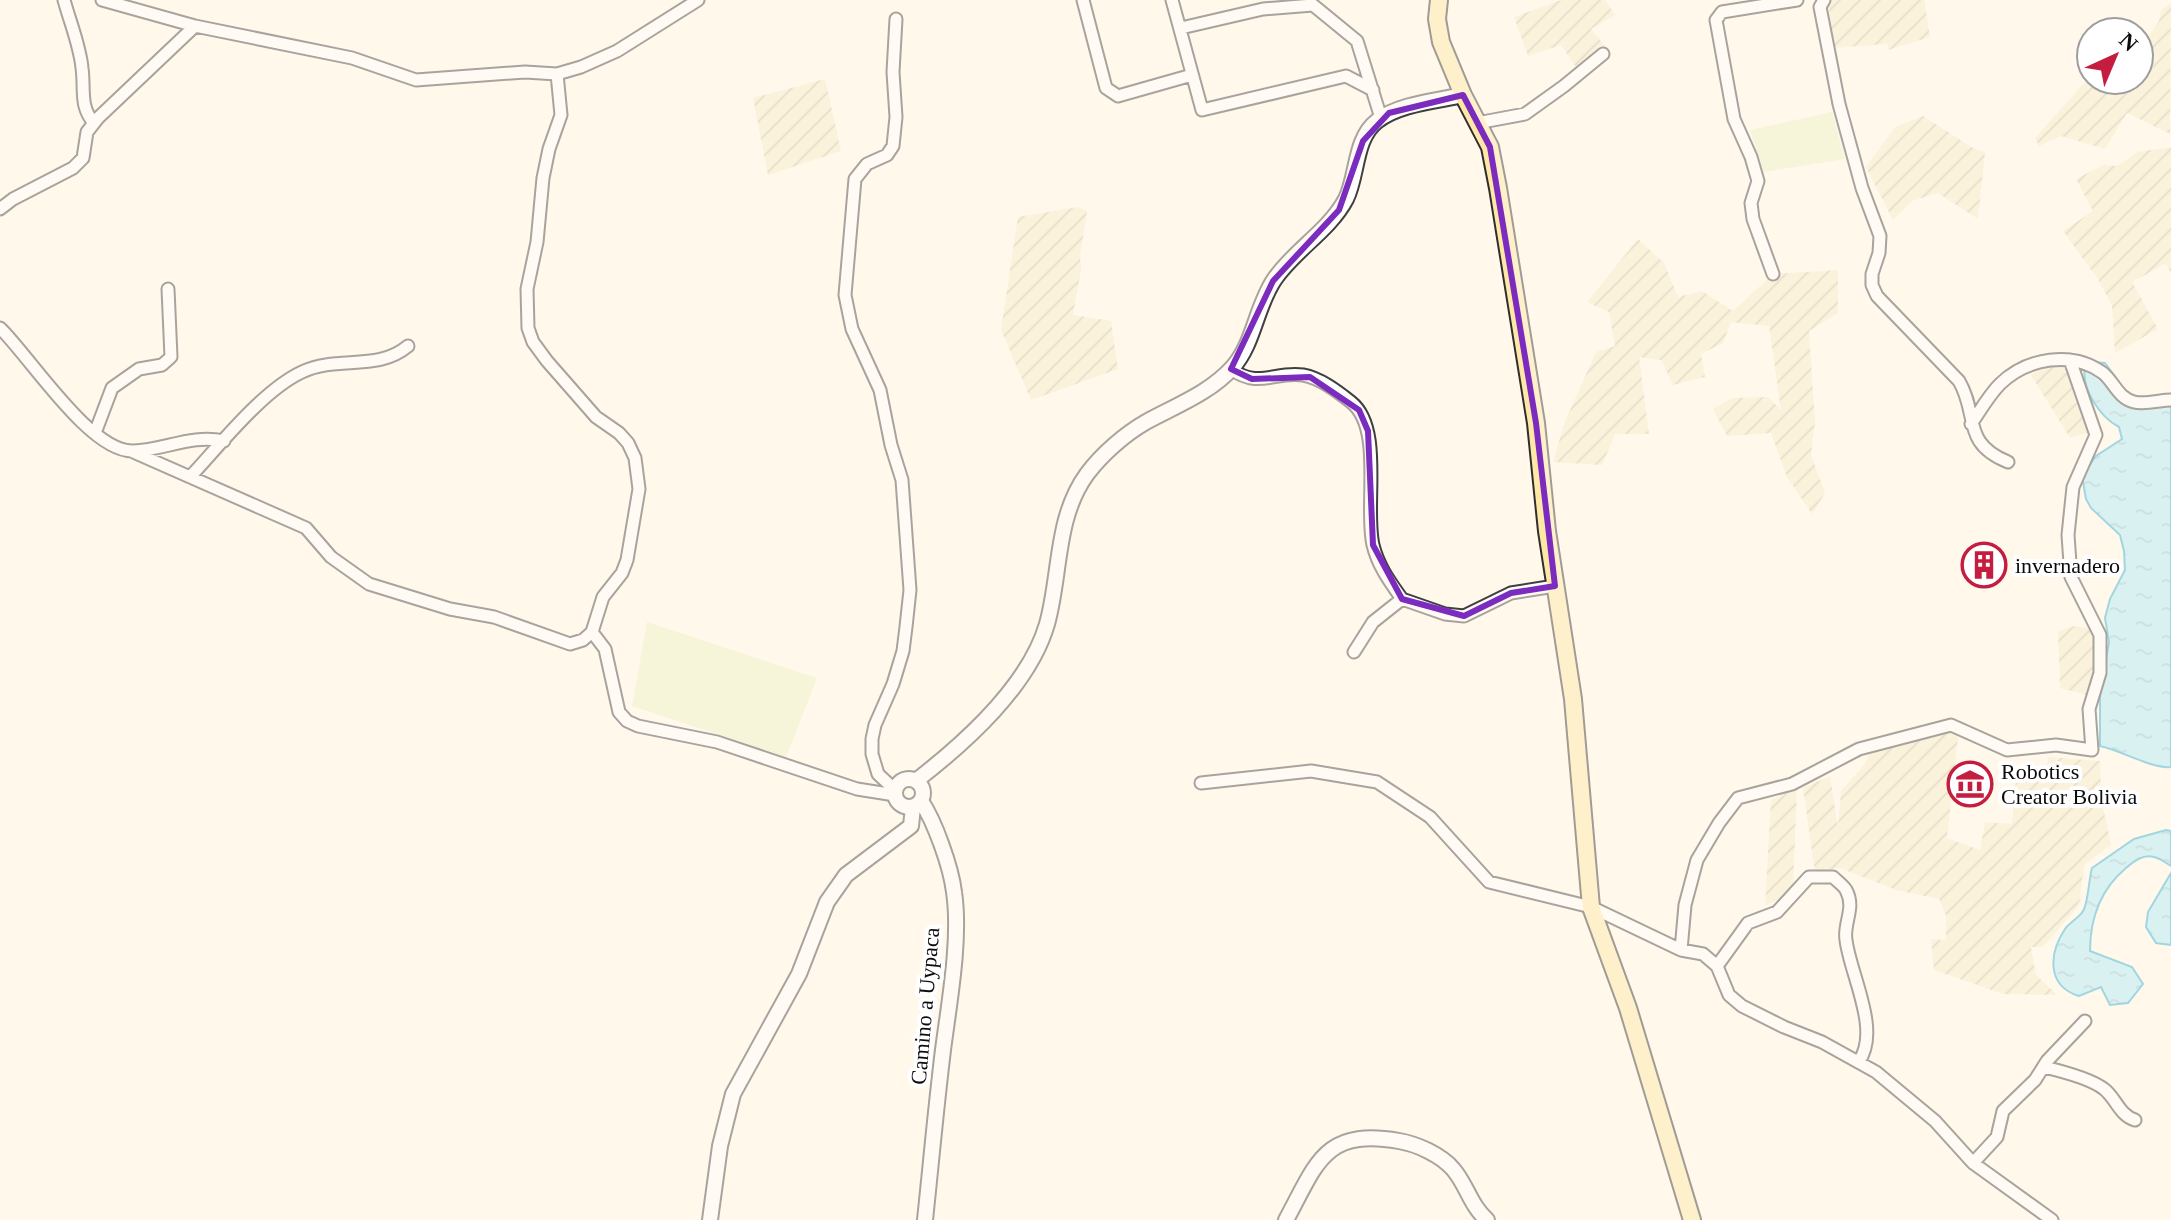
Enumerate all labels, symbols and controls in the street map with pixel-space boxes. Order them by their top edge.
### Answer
north arrow [2075,16,2155,96]
text: N [2114,27,2143,57]
building icon: invernadero [1960,541,2008,589]
place label: invernadero [2015,553,2120,578]
place label: Robotics Creator Bolivia [2001,759,2137,809]
museum icon: Robotics Creator Bolivia [1946,760,1994,808]
street label: Camino a Uypaca [906,926,944,1086]

